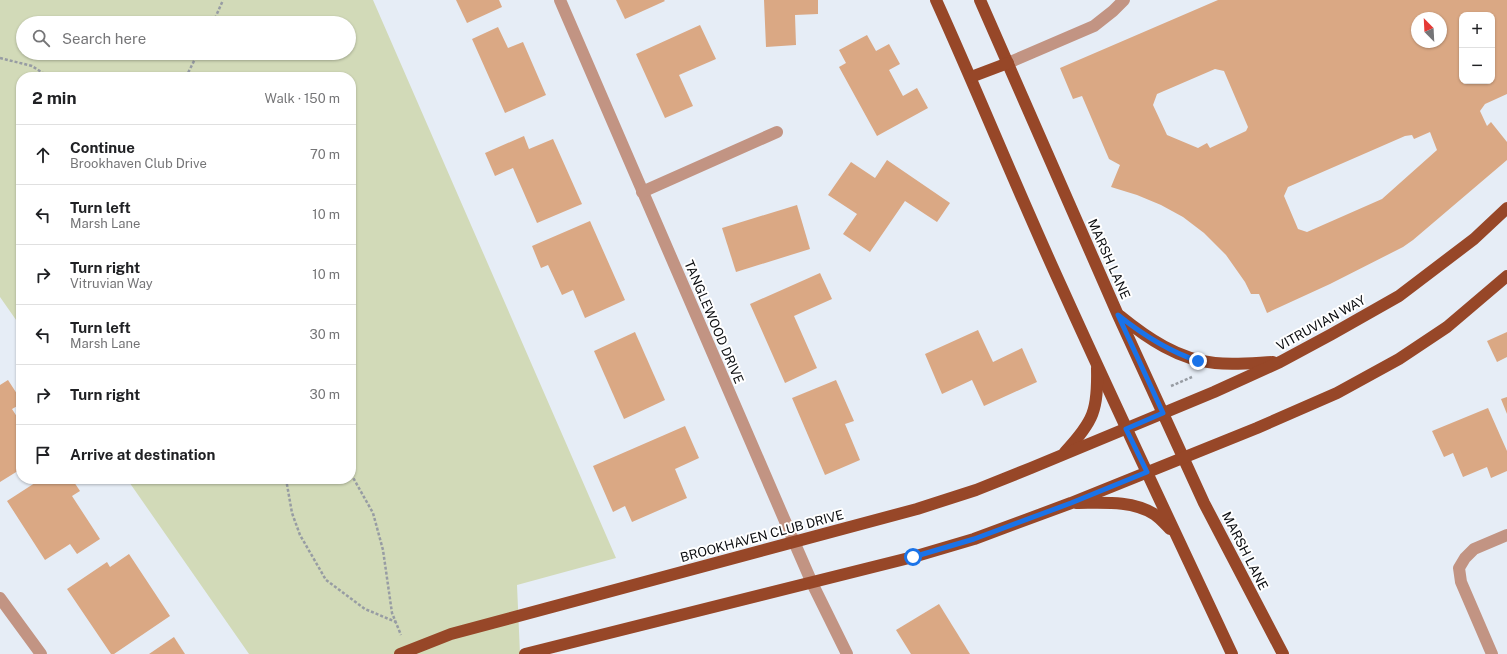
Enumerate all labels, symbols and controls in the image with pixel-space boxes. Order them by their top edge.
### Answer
north arrow [1411,12,1447,48]
map controls [1459,12,1495,84]
button: + [1459,12,1495,48]
search box [16,16,356,60]
icon: search [30,27,52,49]
text: Search here [62,30,146,47]
button: − [1459,48,1495,84]
text: 2 min [32,88,77,108]
text: Walk · 150 m [265,91,340,106]
text: Continue [70,139,135,156]
icon: ahead [32,144,54,166]
text: 70 m [310,147,340,162]
text: Brookhaven Club Drive [70,156,207,171]
text: Turn left [70,199,131,216]
icon: left [32,204,54,226]
text: 10 m [312,207,340,222]
text: Marsh Lane [70,216,140,231]
street label: MARSH LANE [1085,217,1133,301]
street label: TANGLEWOOD DRIVE [681,258,747,386]
text: Turn right [70,259,140,276]
icon: right [32,264,54,286]
text: 10 m [312,267,340,282]
text: Vitruvian Way [70,276,153,291]
street label: VITRUVIAN WAY [1274,292,1368,354]
text: Turn left [70,319,131,336]
icon: left [32,324,54,346]
text: 30 m [310,327,340,342]
text: Marsh Lane [70,336,140,351]
route end [1189,352,1207,370]
icon: right [32,384,54,406]
text: Turn right [70,386,140,403]
text: 30 m [310,387,340,402]
icon: arrive [32,444,54,466]
text: Arrive at destination [70,446,215,463]
street label: BROOKHAVEN CLUB DRIVE [679,507,845,565]
street label: MARSH LANE [1219,509,1271,593]
route start [904,548,922,566]

